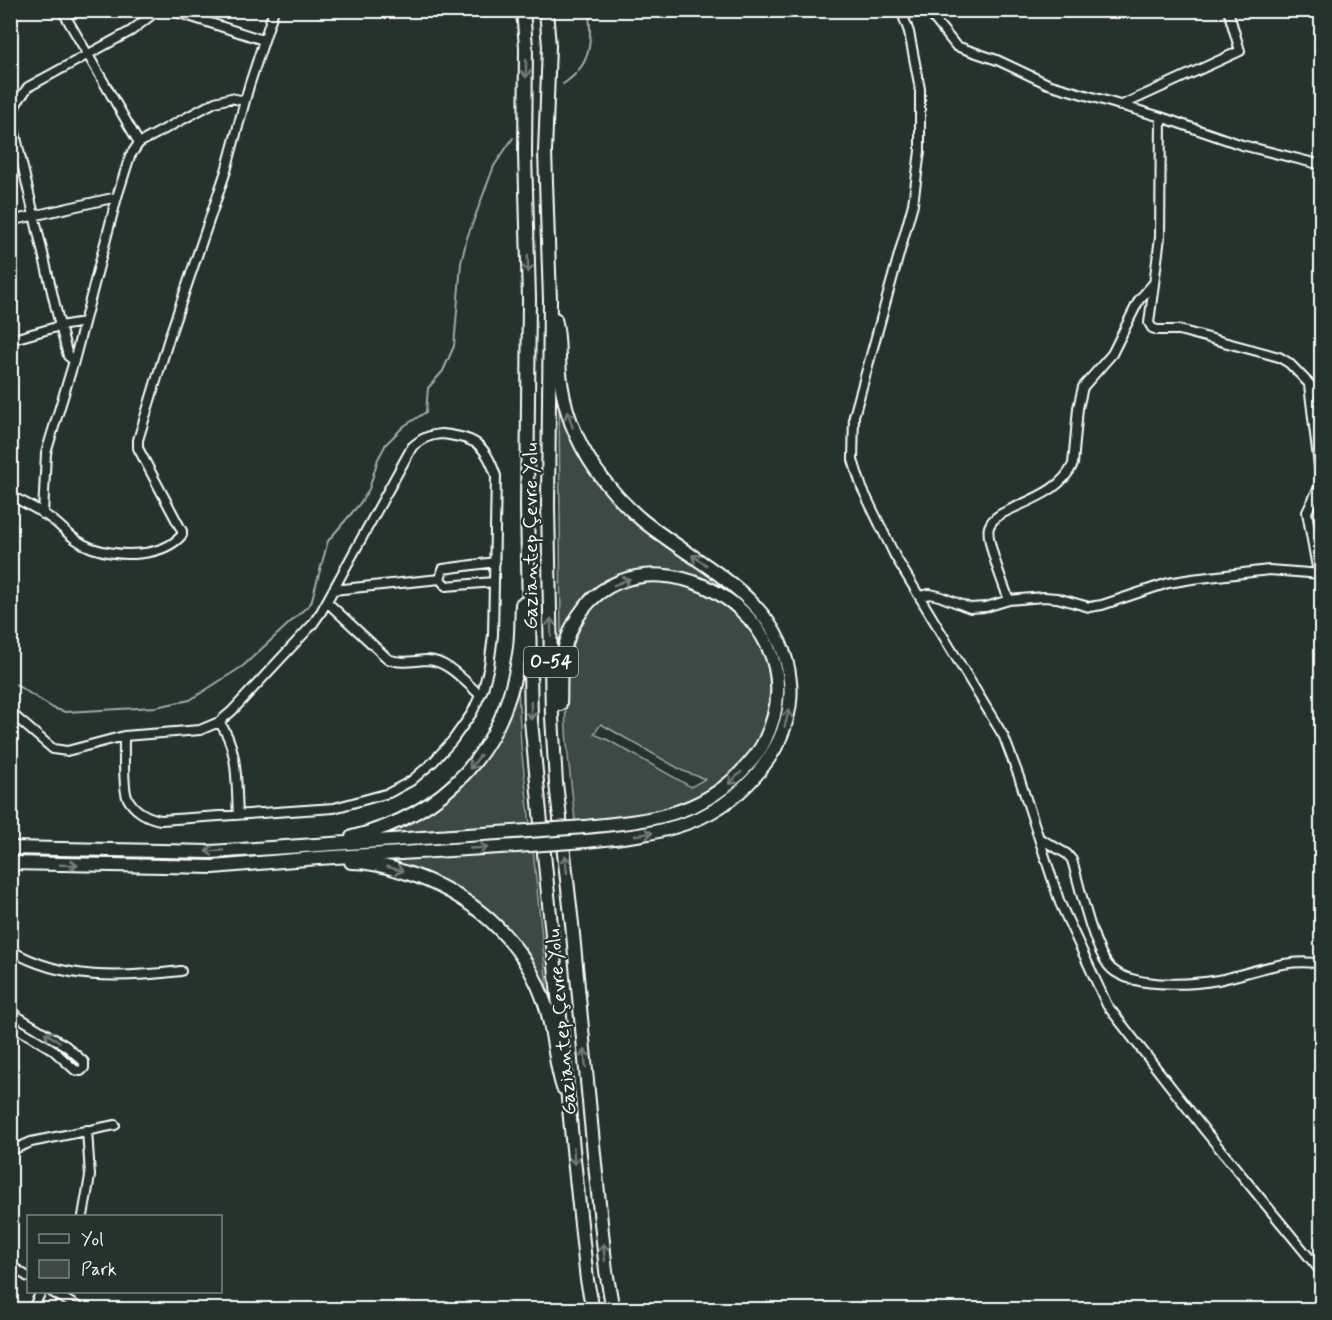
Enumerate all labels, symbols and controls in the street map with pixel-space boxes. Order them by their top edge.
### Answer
one-way arrow [520,58,532,78]
one-way arrow [522,253,534,273]
one-way arrow [564,410,575,429]
street label: Gaziantep Çevre Yolu [518,442,545,630]
one-way arrow [691,554,708,566]
one-way arrow [612,576,630,587]
one-way arrow [545,618,556,638]
road number: O-54 [524,647,578,677]
one-way arrow [525,700,537,720]
one-way arrow [781,709,793,728]
one-way arrow [468,754,481,770]
one-way arrow [728,771,743,785]
one-way arrow [634,829,654,840]
one-way arrow [469,843,489,854]
one-way arrow [205,846,225,857]
one-way arrow [560,854,571,874]
one-way arrow [58,859,78,871]
one-way arrow [385,864,404,875]
street label: Gaziantep Çevre Yolu [540,928,584,1116]
one-way arrow [44,1031,61,1043]
one-way arrow [579,1048,590,1068]
one-way arrow [569,1145,580,1165]
legend [27,1215,222,1293]
text: Yol [81,1228,104,1252]
one-way arrow [598,1242,609,1262]
text: Park [81,1258,117,1282]

